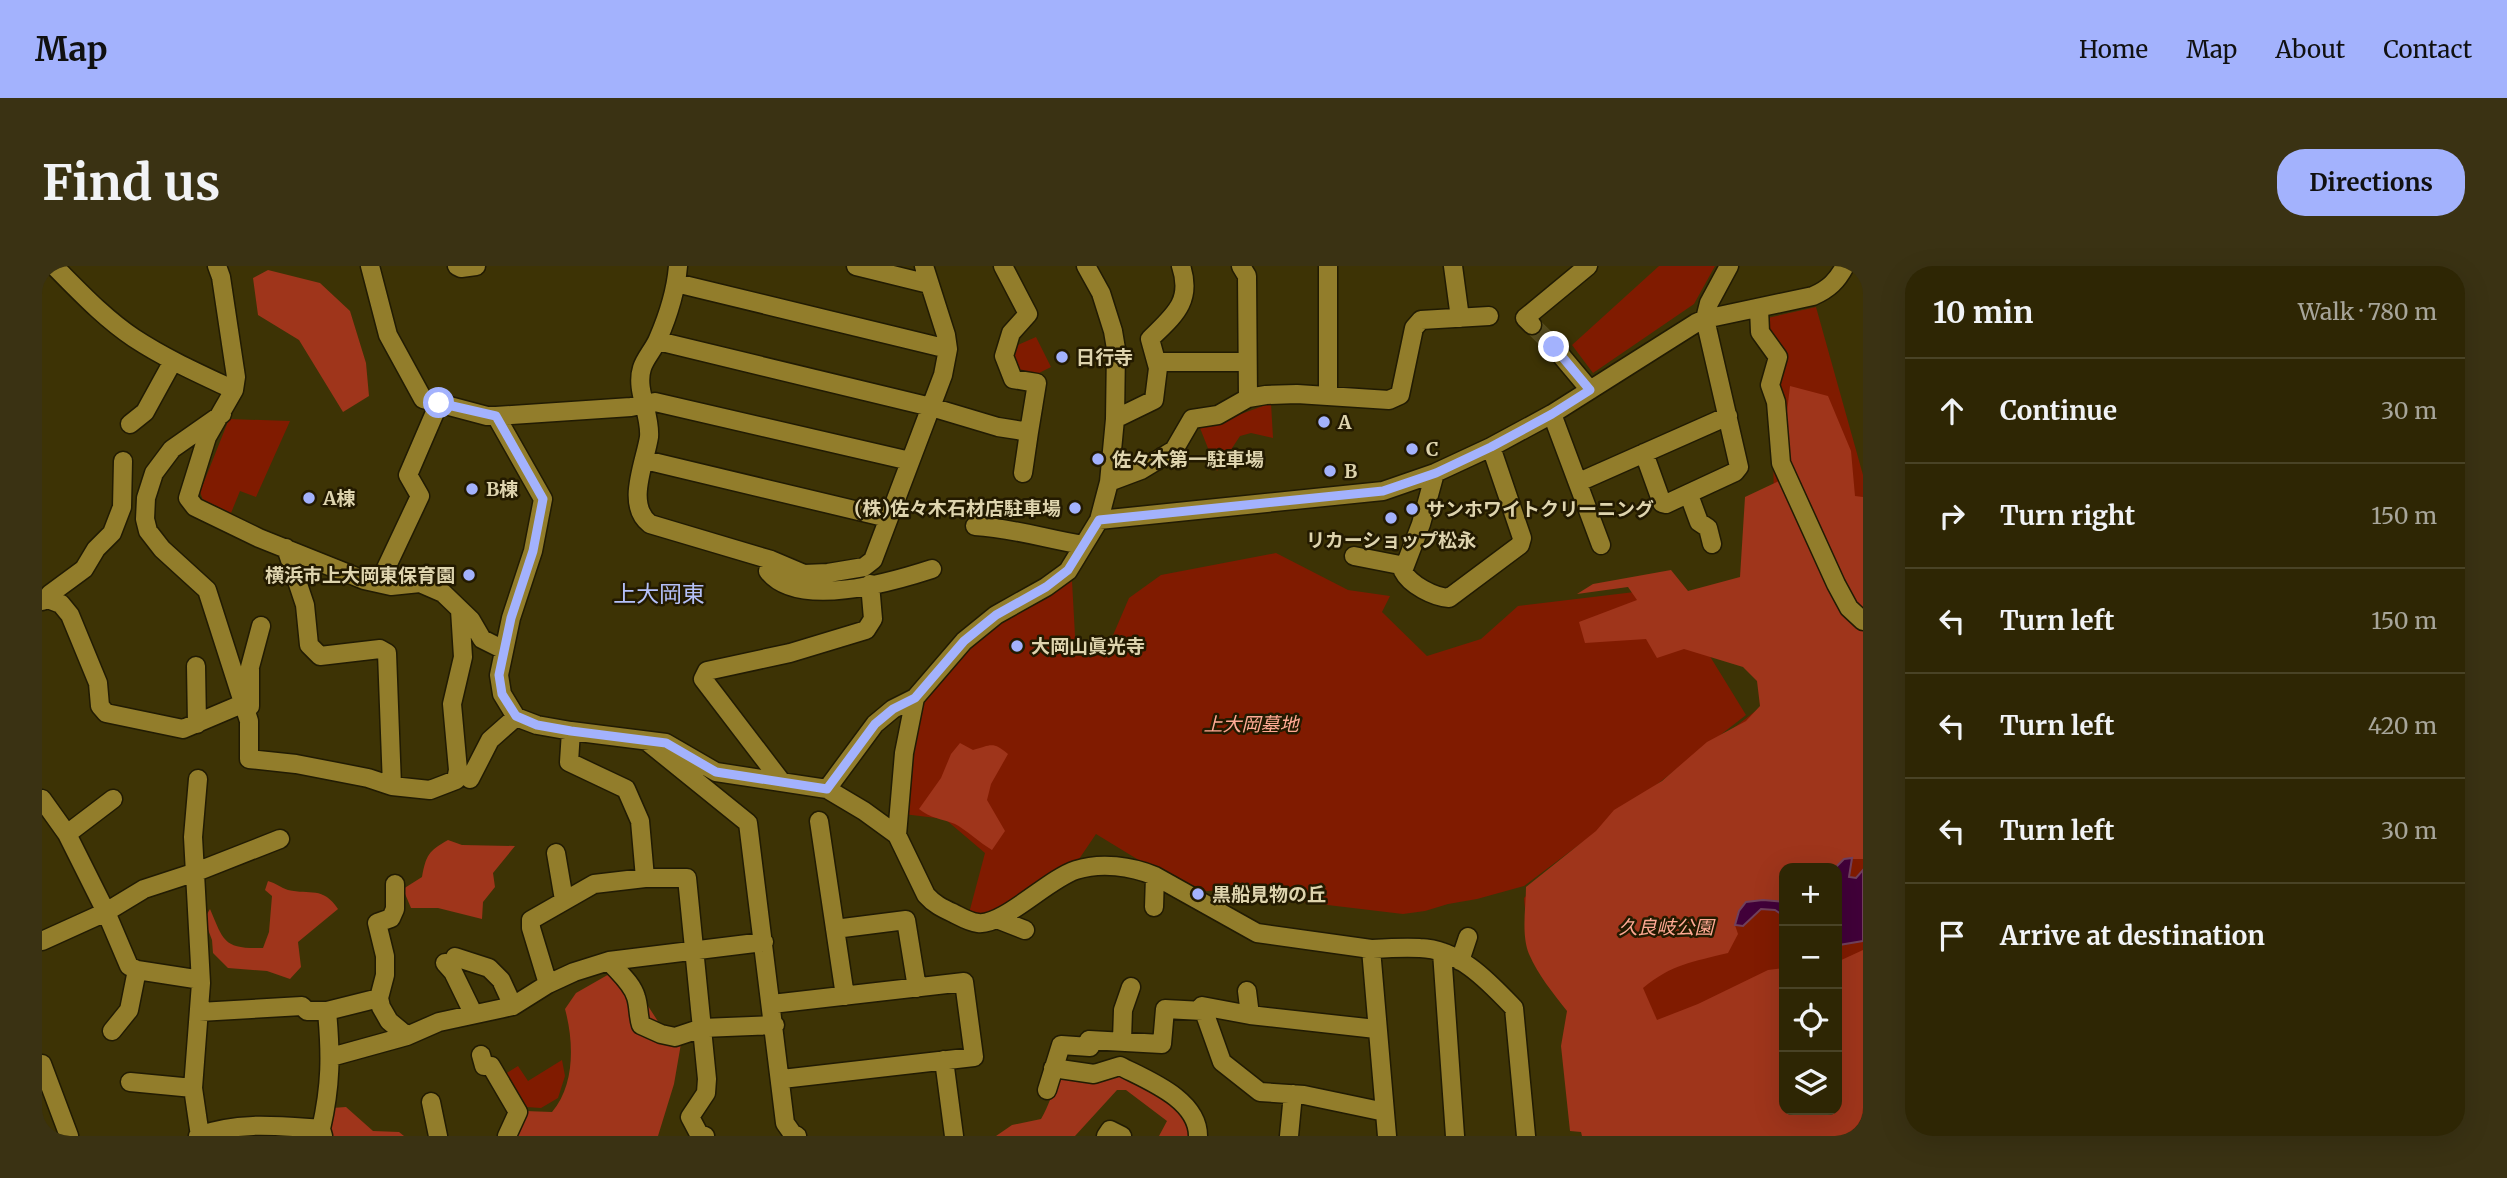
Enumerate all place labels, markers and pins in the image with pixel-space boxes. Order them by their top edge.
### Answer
place label: 日行寺 [1076,345,1133,369]
marker: 日行寺 [1054,349,1070,365]
place label: A [1337,410,1352,434]
marker: A [1316,414,1332,430]
place label: C [1426,437,1439,461]
marker: C [1404,441,1420,457]
place label: 佐々木第一駐車場 [1112,447,1264,471]
marker: 佐々木第一駐車場 [1090,451,1106,467]
place label: B [1344,459,1357,483]
marker: B [1322,463,1338,479]
place label: B棟 [486,477,518,501]
marker: B棟 [464,481,480,497]
place label: A棟 [322,486,355,510]
marker: A棟 [301,490,317,506]
place label: (株)佐々木石材店駐車場 [854,496,1061,520]
place label: サンホワイトクリーニング [1426,497,1654,521]
marker: (株)佐々木石材店駐車場 [1067,500,1083,516]
marker: サンホワイトクリーニング [1404,501,1420,517]
marker: リカーショップ松永 [1383,510,1399,526]
place label: リカーショップ松永 [1306,528,1476,552]
place label: 横浜市上大岡東保育園 [265,563,455,587]
marker: 横浜市上大岡東保育園 [461,567,477,583]
place label: 大岡山眞光寺 [1031,634,1145,658]
marker: 大岡山眞光寺 [1009,638,1025,654]
place label: 黒船見物の丘 [1212,882,1326,906]
marker: 黒船見物の丘 [1190,886,1206,902]

